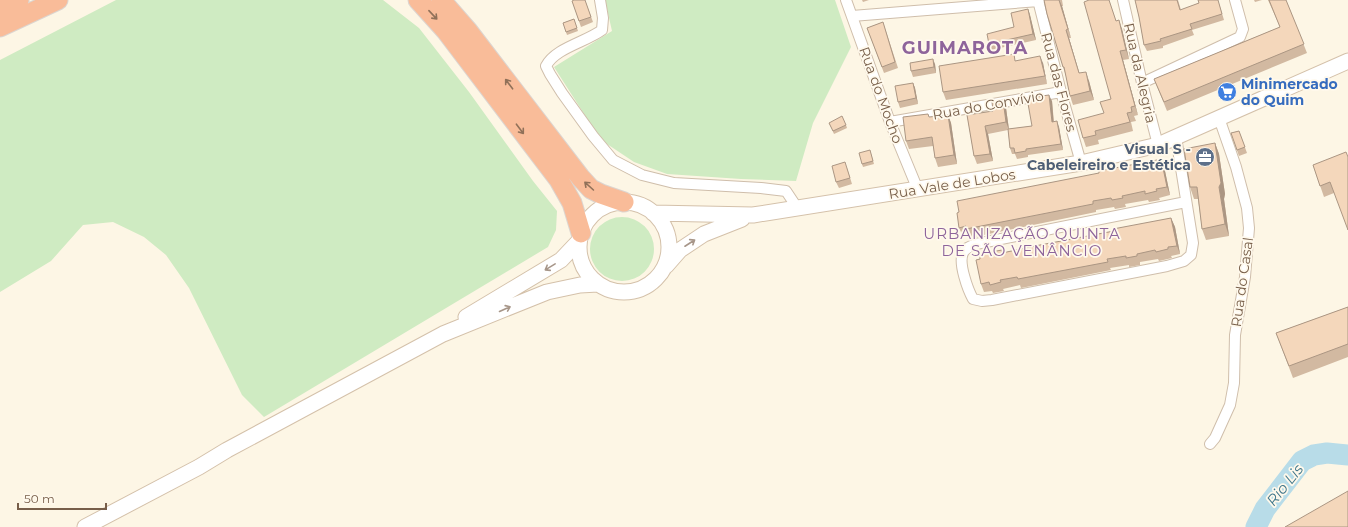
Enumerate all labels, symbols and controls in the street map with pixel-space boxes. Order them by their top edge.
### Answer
one-way arrow [428,10,438,20]
street label: Rua da Alegria [1120,21,1160,125]
street label: Rua das Flores [1037,30,1081,134]
district label: GUIMAROTA [902,37,1028,59]
street label: Rua do Mocho [855,44,907,146]
place label: Minimercado do Quim [1241,75,1338,109]
one-way arrow [505,79,513,90]
supermarket icon: Minimercado do Quim [1216,81,1238,103]
street label: Rua do Convívio [931,86,1045,124]
one-way arrow [516,124,525,135]
place label: Visual S - Cabeleireiro e Estética [1027,140,1191,174]
office icon: Visual S - Cabeleireiro e Estética [1194,146,1216,168]
street label: Rua Vale de Lobos [887,165,1017,203]
one-way arrow [584,181,594,191]
district label: URBANIZAÇÃO QUINTA DE SÃO VENÂNCIO [923,224,1121,260]
street label: Rua do Casal [1227,236,1257,328]
one-way arrow [685,239,696,247]
one-way arrow [544,263,556,271]
one-way arrow [499,304,511,312]
water label: Rio Lis [1262,459,1308,509]
scale bar [18,485,106,511]
text: 50 m [24,491,55,506]

